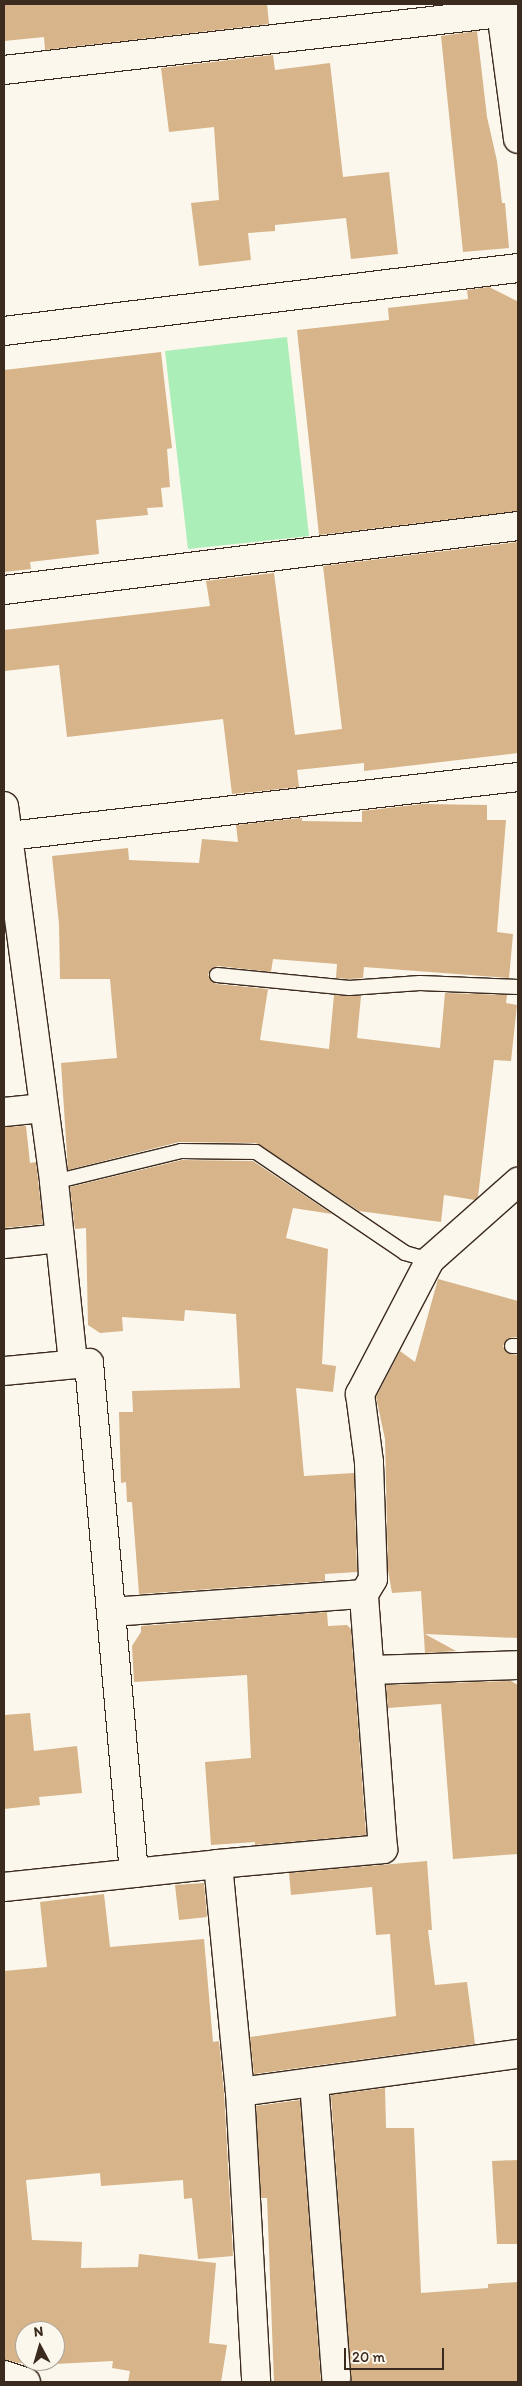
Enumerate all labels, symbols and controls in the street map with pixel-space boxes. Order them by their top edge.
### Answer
north arrow [15,2321,65,2371]
text: N [33,2323,44,2341]
scale bar [347,2338,447,2370]
text: 20 m [352,2348,385,2366]

